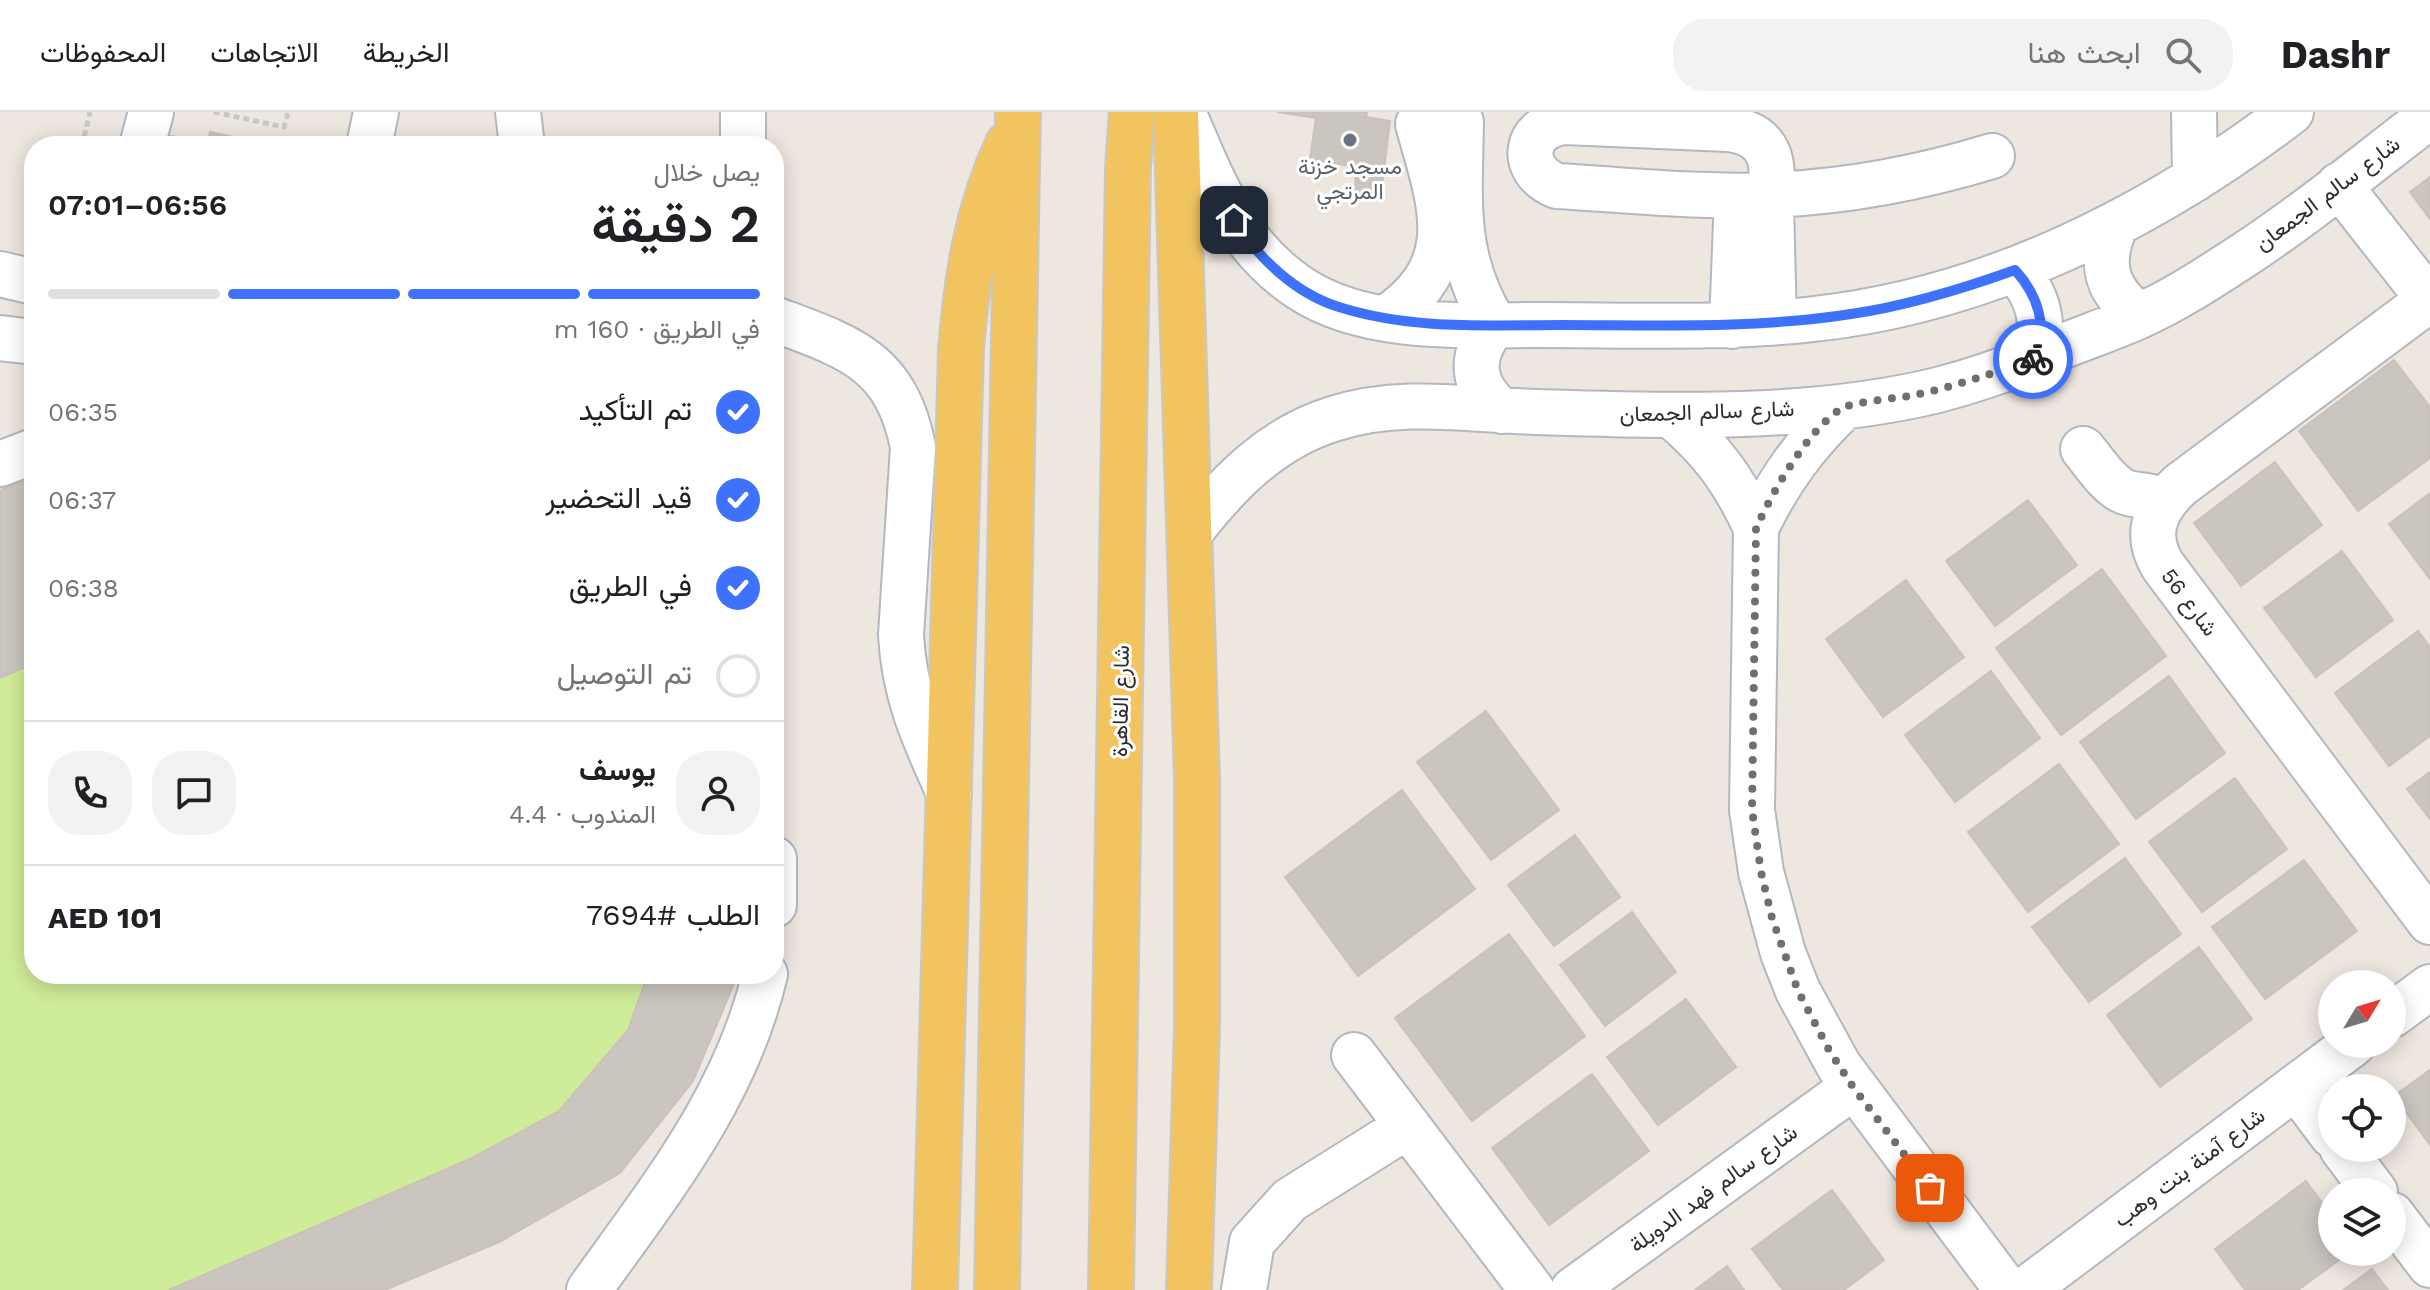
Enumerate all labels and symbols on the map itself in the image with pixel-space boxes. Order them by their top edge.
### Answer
marker: مسجد خزنة المرتجي [1341,131,1359,149]
street label: شارع سالم الجمعان [2250,131,2406,258]
place label: مسجد خزنة المرتجي [1298,154,1402,210]
pin [1200,186,1268,254]
courier [1993,319,2073,399]
street label: شارع سالم الجمعان [1619,396,1795,429]
street label: شارع 56 [2155,564,2223,642]
street label: شارع القاهرة [1107,645,1136,757]
north arrow [2318,970,2406,1058]
street label: شارع آمنة بنت وهب [2109,1103,2271,1234]
street label: شارع سالم فهد الدويلة [1625,1119,1803,1259]
pin [1896,1154,1964,1222]

